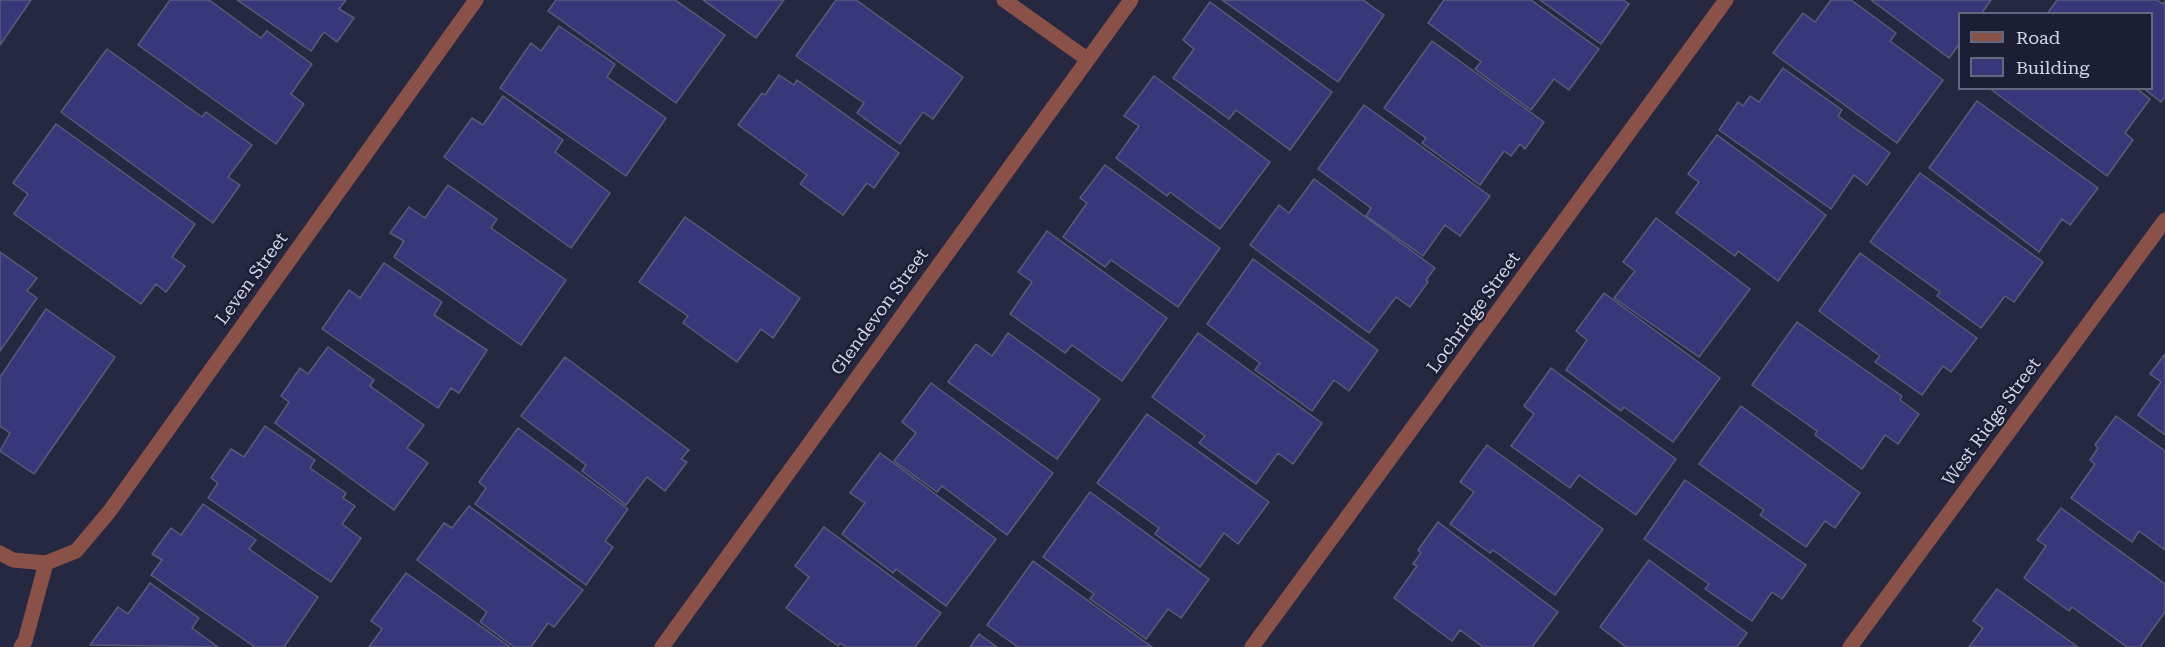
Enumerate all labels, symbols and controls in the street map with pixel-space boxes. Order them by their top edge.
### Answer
legend [1958,12,2153,90]
text: Road [2016,27,2060,48]
text: Building [2016,57,2090,78]
street label: Leven Street [211,229,293,329]
street label: Glendevon Street [827,245,933,379]
street label: Lochridge Street [1423,248,1525,378]
street label: West Ridge Street [1938,354,2046,490]

